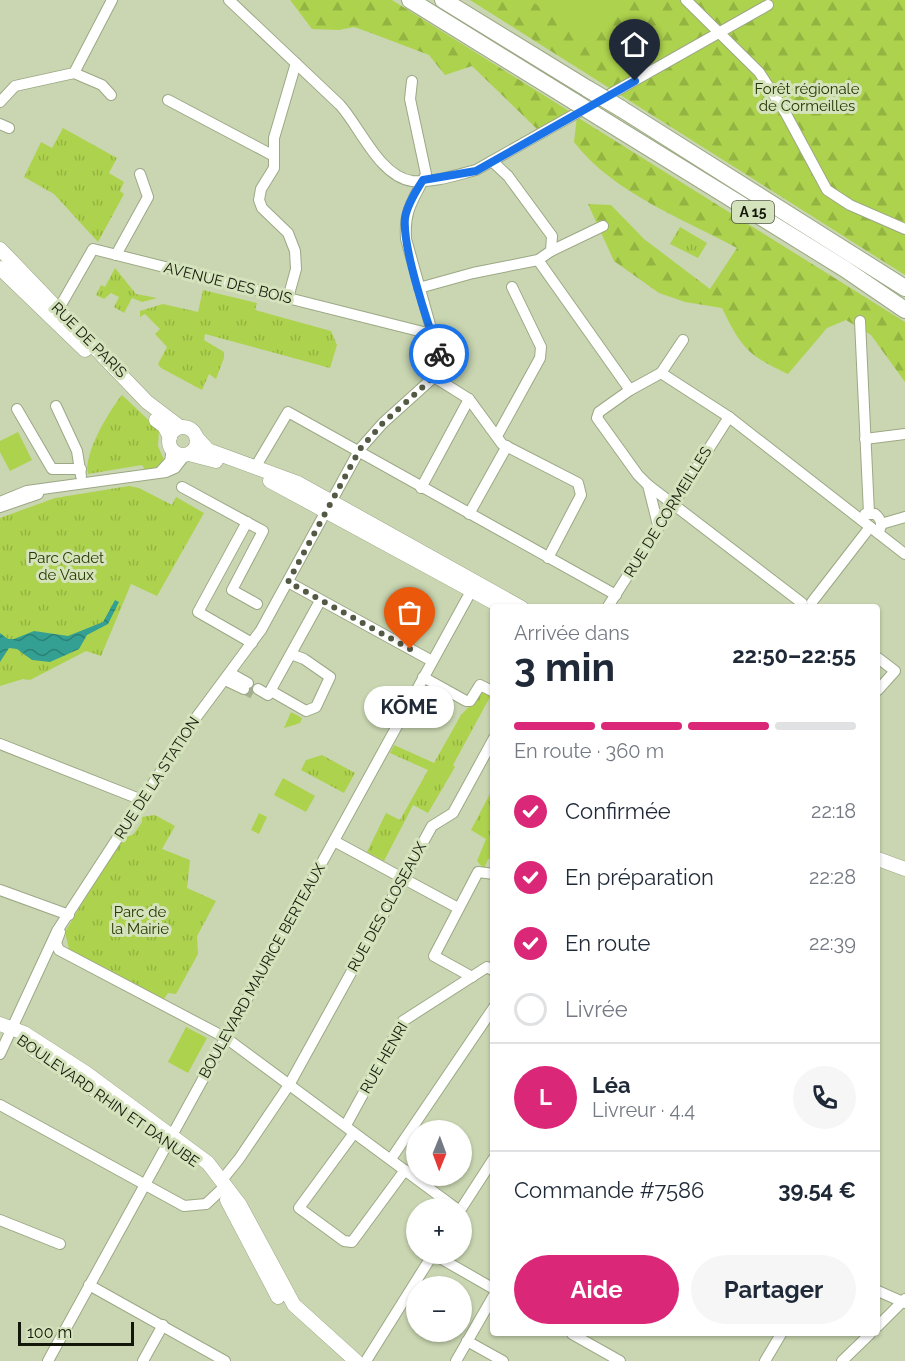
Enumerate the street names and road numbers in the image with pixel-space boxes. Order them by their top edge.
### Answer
road number: A 15 [732,201,774,223]
street label: AVENUE DES BOIS [162,258,294,308]
street label: RUE DE PARIS [48,299,130,381]
street label: RUE DE CORMEILLES [620,443,716,581]
street label: RUE DE LA STATION [111,714,203,842]
street label: RUE DES CLOSEAUX [344,839,430,975]
street label: BOULEVARD MAURICE BERTEAUX [195,860,329,1082]
street label: RUE HENRI [356,1019,412,1097]
street label: BOULEVARD RHIN ET DANUBE [13,1031,203,1171]

